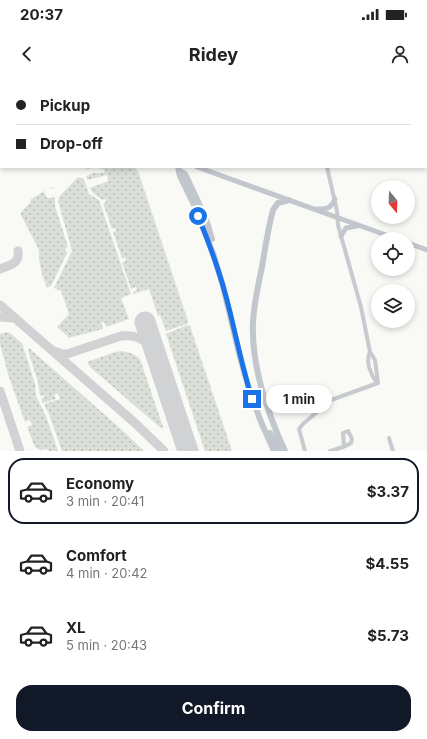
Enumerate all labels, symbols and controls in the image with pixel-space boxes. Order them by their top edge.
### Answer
text: 20:37 [20,5,63,24]
icon: back [16,43,38,65]
icon: person [389,43,411,65]
text: Ridey [189,44,238,65]
text: Pickup [40,96,90,115]
text: Drop-off [40,134,103,153]
north arrow [371,180,415,224]
map controls [371,180,415,328]
route start [189,207,207,225]
button: locate [371,232,415,276]
button: layers [371,284,415,328]
callout: 1 min [266,385,332,413]
route end [243,390,261,408]
text: 1 min [283,391,315,407]
icon: car [18,473,54,509]
text: Economy [66,474,134,493]
text: $3.37 [367,482,409,501]
text: 3 min · 20:41 [66,493,144,509]
icon: car [18,545,54,581]
text: Comfort [66,546,127,565]
text: $4.55 [365,554,409,573]
text: 4 min · 20:42 [66,565,148,581]
icon: car [18,617,54,653]
text: XL [66,618,86,637]
text: $5.73 [367,626,409,645]
text: 5 min · 20:43 [66,637,147,653]
button: Confirm [16,685,411,731]

